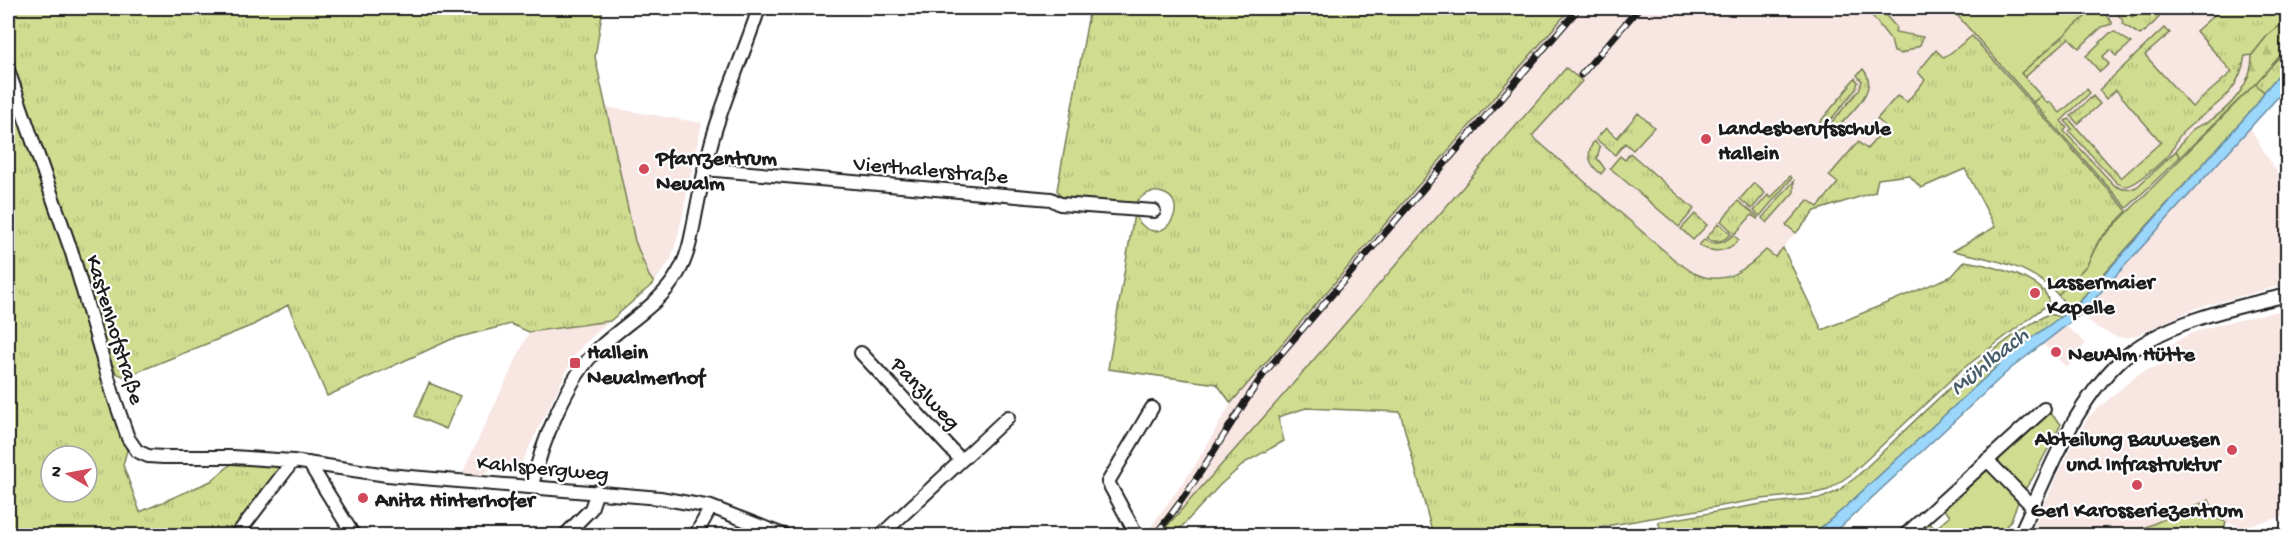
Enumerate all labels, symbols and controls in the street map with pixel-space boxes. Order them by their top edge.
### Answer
place label: Landesberufsschule Hallein [1718,117,1892,168]
marker: Landesberufsschule Hallein [1699,132,1713,146]
place label: Pfarrzentrum Neualm [655,147,777,198]
street label: Vierthalerstraße [851,152,1010,192]
marker: Pfarrzentrum Neualm [637,162,651,176]
street label: Kastenhofstraße [78,252,148,409]
place label: Lassermaier Kapelle [2046,271,2157,322]
marker: Lassermaier Kapelle [2028,286,2042,300]
water label: Mühlbach [1945,321,2036,403]
place label: Hallein Neualmerhof [587,341,707,392]
place label: NeuAlm Hütte [2068,343,2196,369]
marker: NeuAlm Hütte [2049,345,2063,359]
street label: Panzlweg [883,352,964,437]
marker: Hallein Neualmerhof [568,356,582,370]
place label: Abteilung Bauwesen und Infrastruktur [2034,428,2222,479]
marker: Abteilung Bauwesen und Infrastruktur [2225,443,2239,457]
north arrow [39,444,99,504]
street label: Kahlspergweg [476,451,610,489]
text: N [47,465,68,479]
marker: Gerl Karosseriezentrum [2130,478,2144,492]
place label: Anita Hinterhofer [374,489,537,515]
marker: Anita Hinterhofer [356,491,370,505]
place label: Gerl Karosseriezentrum [2031,499,2244,525]

